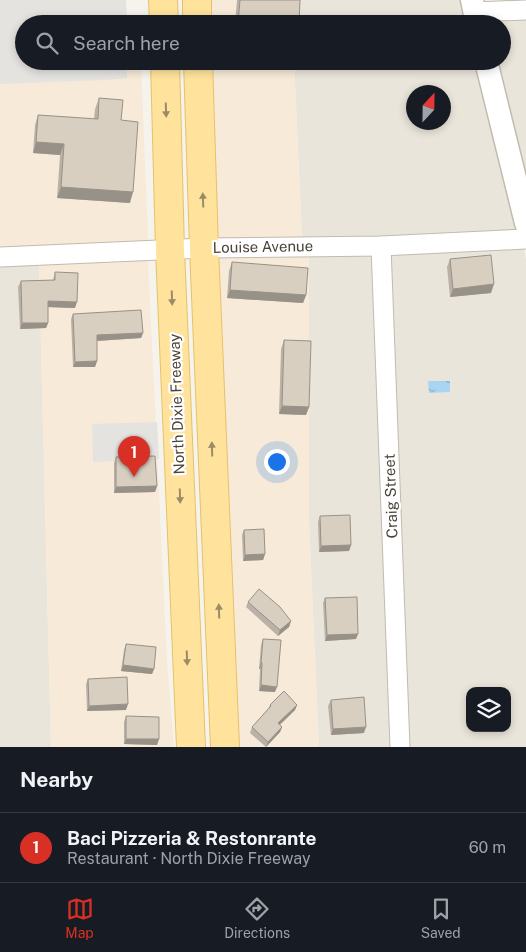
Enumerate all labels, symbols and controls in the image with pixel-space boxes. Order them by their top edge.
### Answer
search box [15,15,511,70]
icon: search [33,29,61,57]
text: Search here [73,32,180,54]
north arrow [406,85,451,130]
one-way arrow [162,102,170,118]
one-way arrow [198,191,206,207]
street label: Louise Avenue [213,237,313,256]
one-way arrow [168,291,176,307]
street label: North Dixie Freeway [166,333,187,475]
pin: 1 [118,436,150,477]
one-way arrow [208,440,216,456]
your location [264,449,290,475]
street label: Craig Street [381,453,400,539]
one-way arrow [177,488,185,504]
one-way arrow [215,603,223,619]
one-way arrow [184,650,192,666]
map controls [466,687,511,732]
button: layers [466,687,511,732]
text: Nearby [20,767,93,792]
text: Baci Pizzeria & Restonrante [67,827,316,849]
text: 1 [33,838,39,857]
text: 60 m [469,838,506,857]
text: Restaurant · North Dixie Freeway [67,849,311,868]
tab: Map [65,895,94,941]
tab: Directions [224,895,290,941]
tab: Saved [421,895,461,941]

